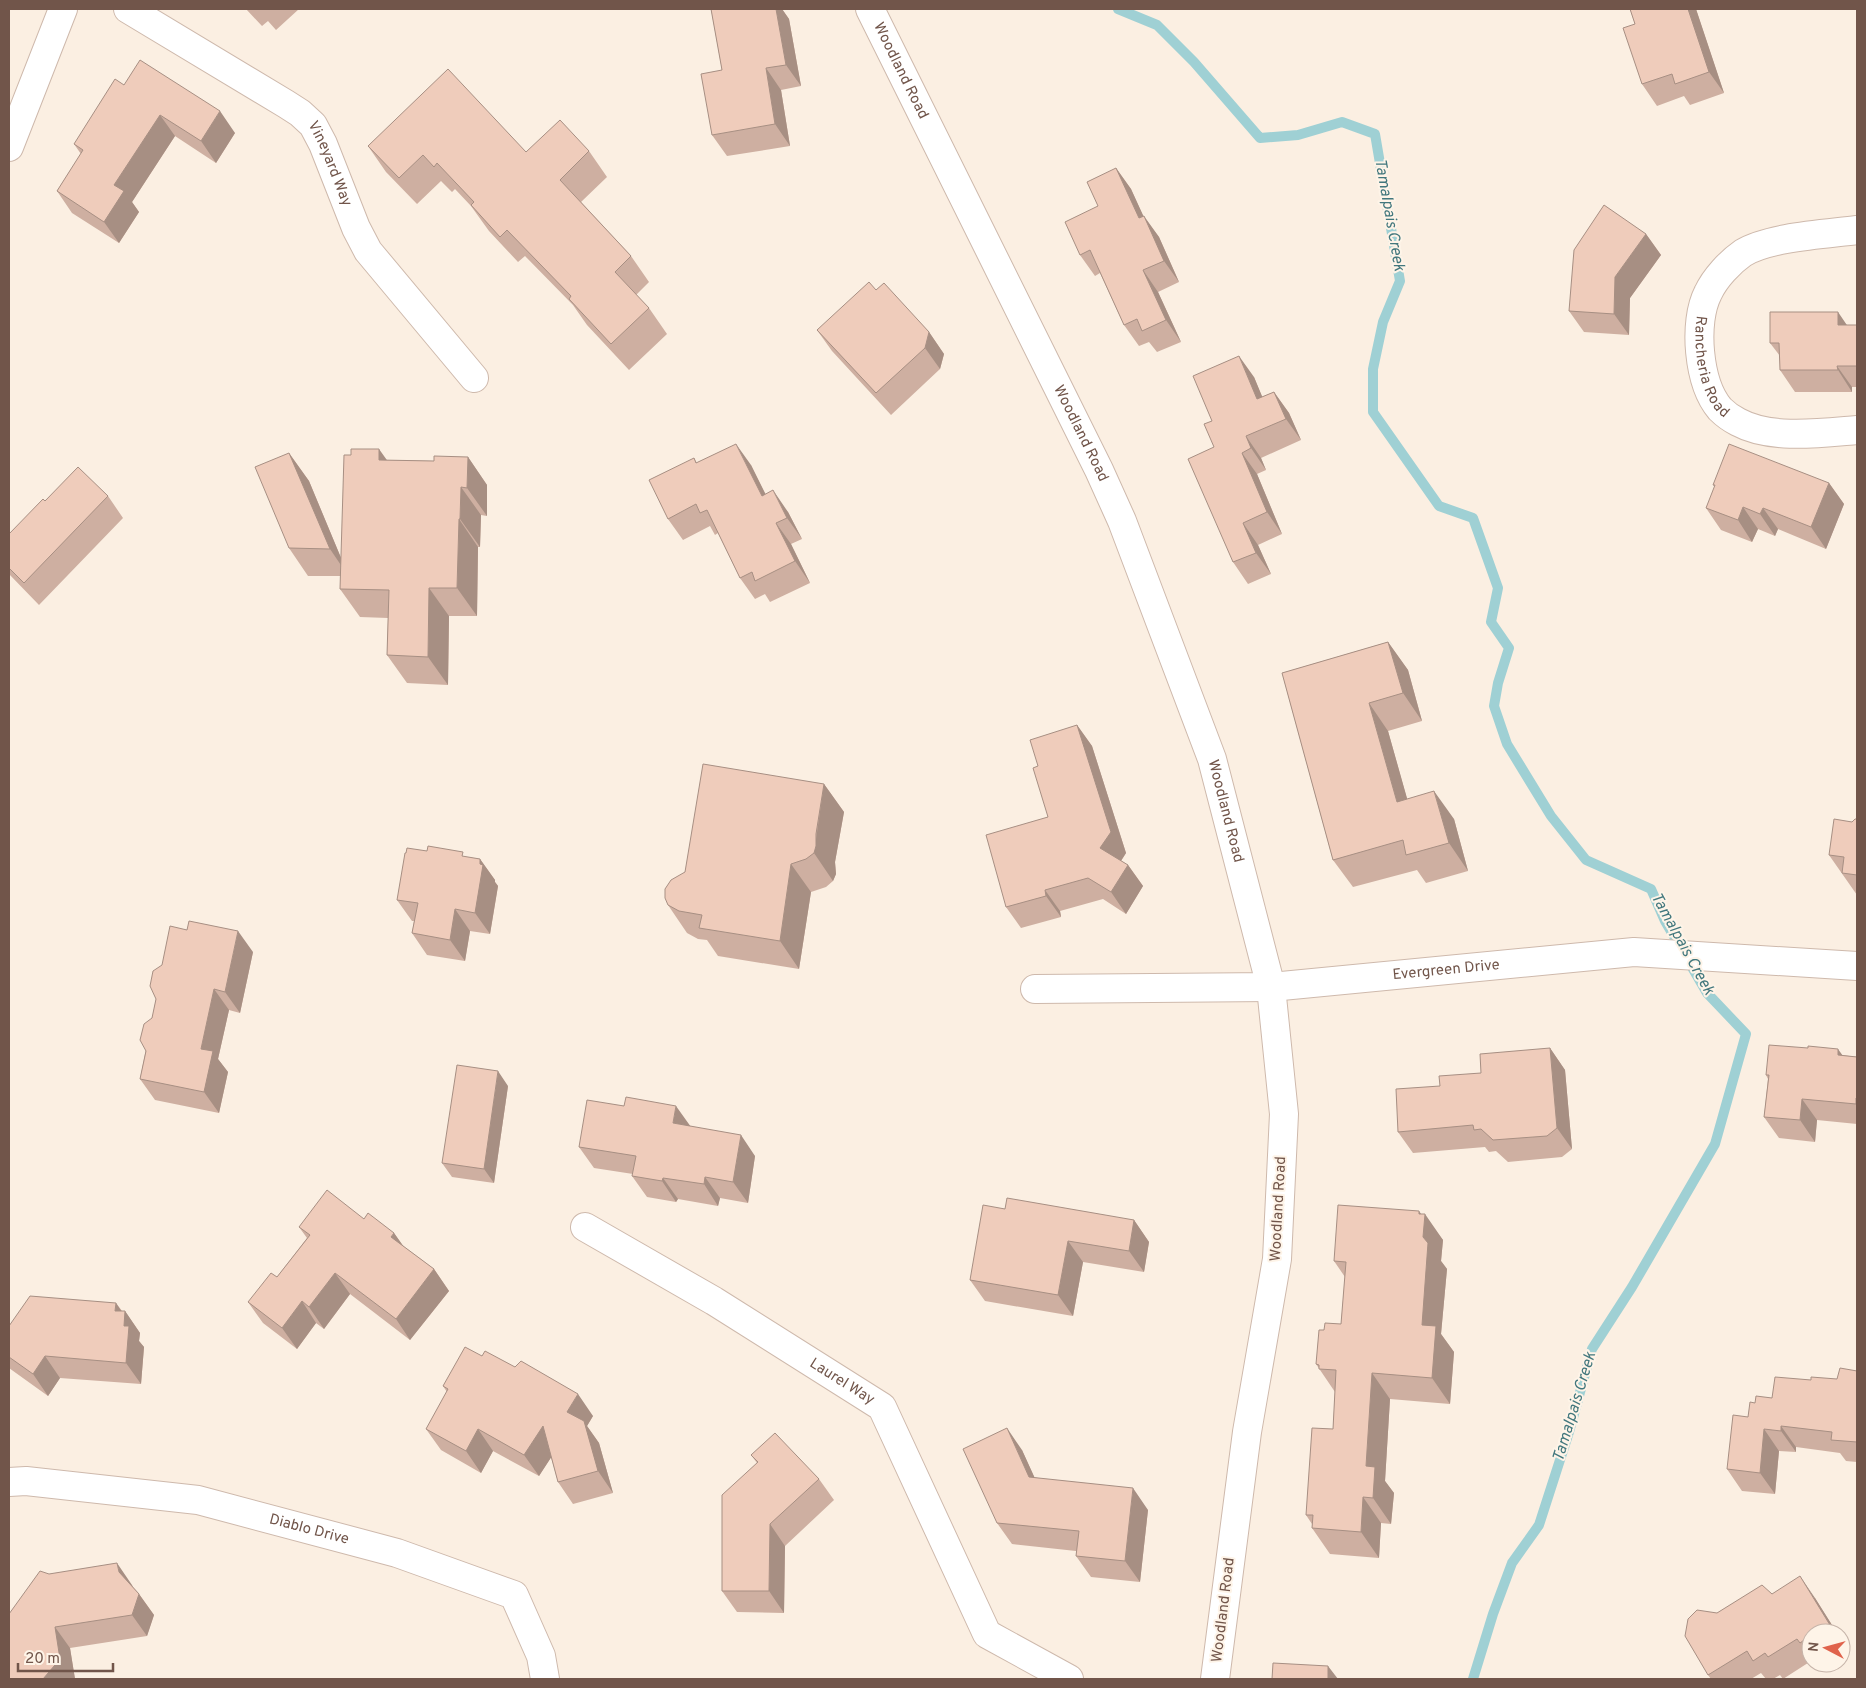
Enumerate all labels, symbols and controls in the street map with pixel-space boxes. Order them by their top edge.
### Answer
street label: Woodland Road [869,19,933,122]
street label: Vineyard Way [303,118,356,209]
water label: Tamalpais Creek [1369,157,1409,274]
street label: Rancheria Road [1690,315,1733,422]
street label: Woodland Road [1049,382,1113,485]
street label: Woodland Road [1203,758,1248,865]
water label: Tamalpais Creek [1646,889,1719,999]
street label: Evergreen Drive [1392,955,1501,985]
street label: Woodland Road [1267,1156,1291,1262]
water label: Tamalpais Creek [1549,1349,1601,1464]
street label: Laurel Way [806,1354,878,1409]
street label: Diablo Drive [267,1510,351,1549]
street label: Woodland Road [1208,1557,1240,1663]
north arrow [1801,1623,1851,1673]
scale bar [18,1640,112,1672]
text: N [1806,1641,1824,1653]
text: 20 m [25,1650,60,1669]

